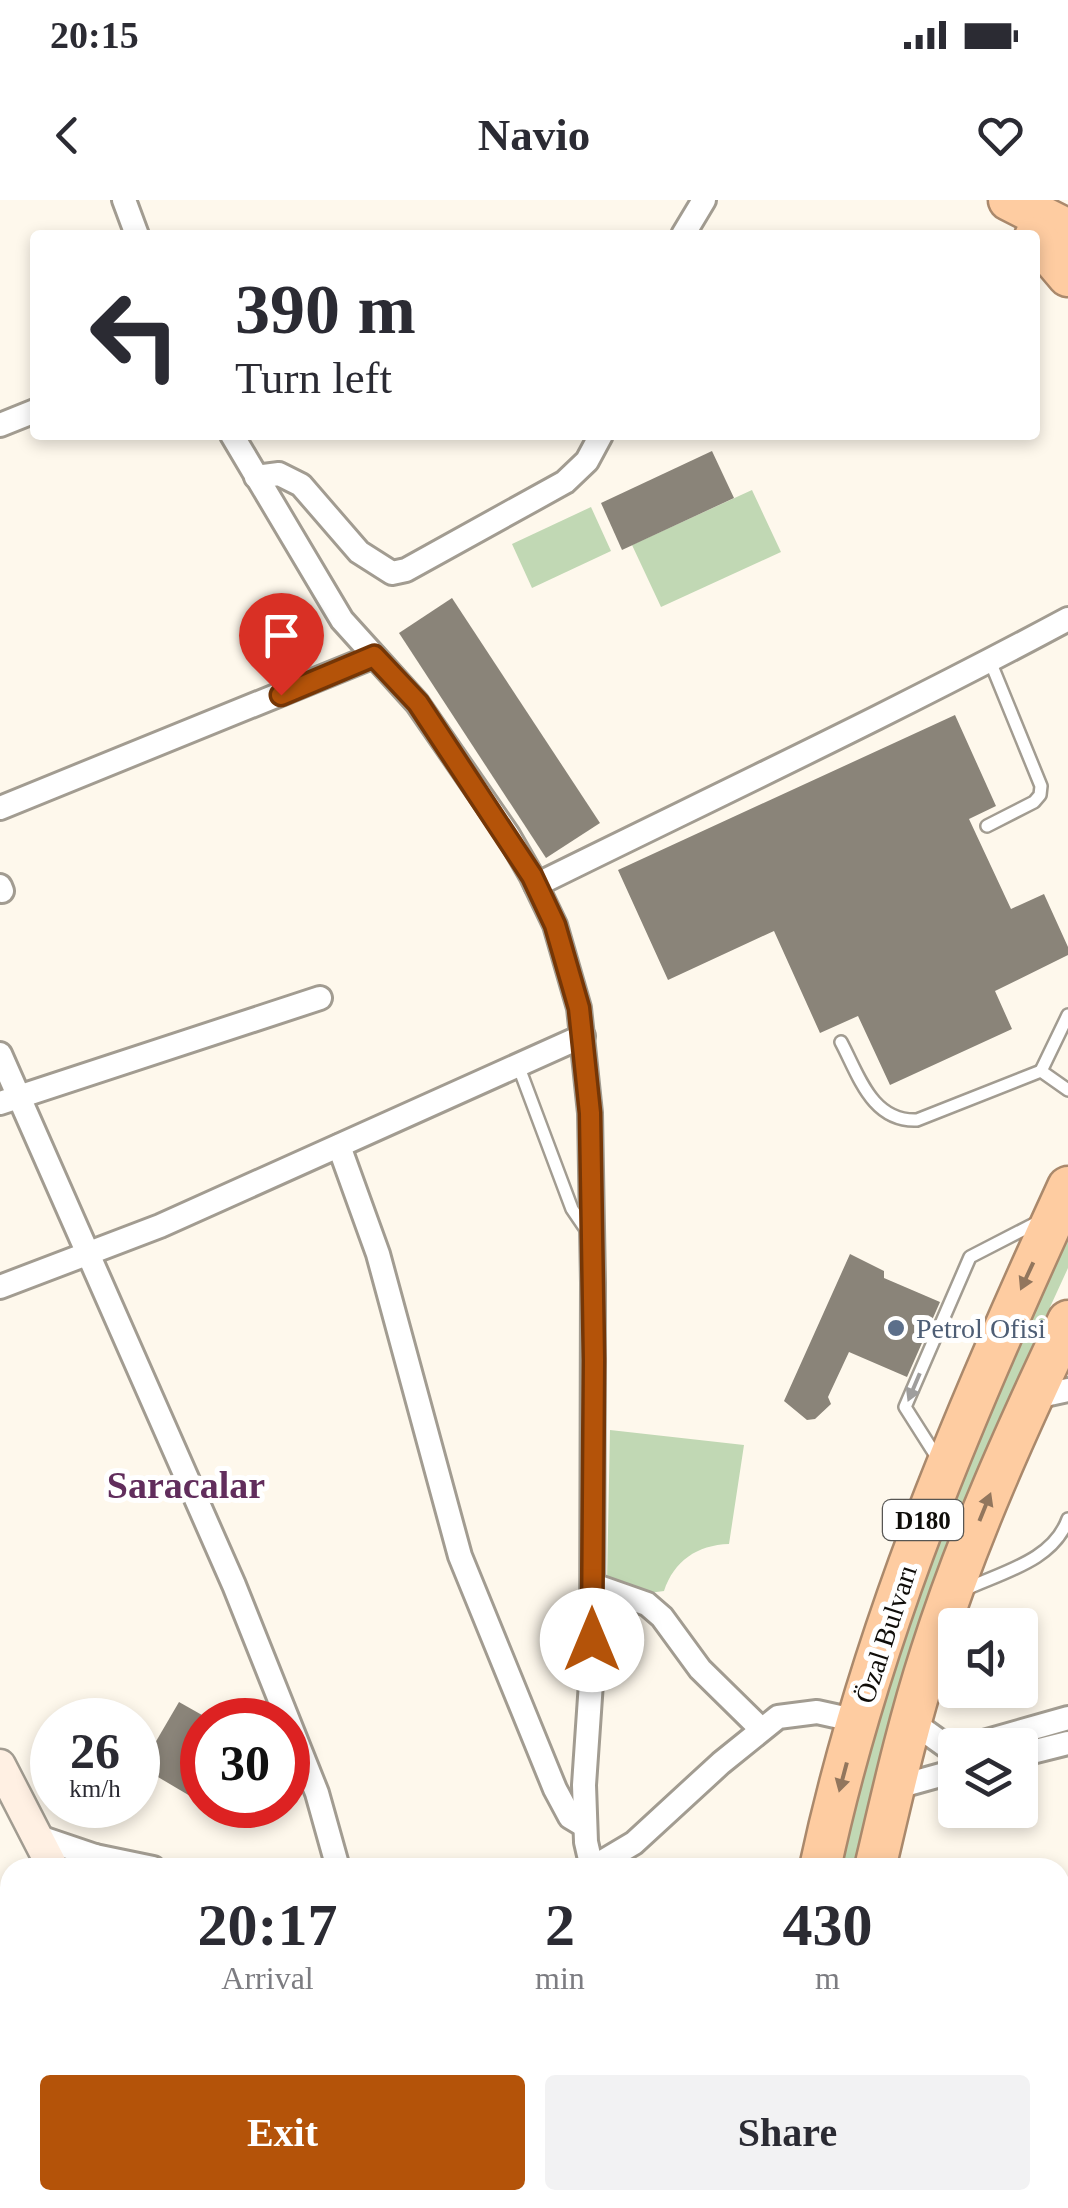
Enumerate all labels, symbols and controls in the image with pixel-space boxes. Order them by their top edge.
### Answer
text: 20:15 [50,14,139,56]
icon: back [40,108,95,163]
icon: heart [973,108,1028,163]
text: Navio [478,110,590,160]
icon: left [70,270,200,400]
text: 390 m [235,271,416,348]
text: Turn left [235,353,392,403]
pin [239,593,324,696]
icon: arrive [254,608,309,663]
one-way arrow [1019,1261,1035,1291]
place label: Petrol Ofisi [916,1313,1046,1344]
marker: Petrol Ofisi [885,1317,907,1339]
one-way arrow [906,1372,922,1402]
district label: Saracalar [107,1464,265,1506]
one-way arrow [977,1492,993,1522]
road number: D180 [883,1500,963,1540]
street label: Özal Bulvarı [849,1561,923,1707]
position arrow [540,1588,644,1692]
map controls [938,1608,1038,1828]
button: sound [938,1608,1038,1708]
speed limit sign: 30 [180,1698,310,1828]
text: 26 [70,1723,120,1779]
button: layers [938,1728,1038,1828]
one-way arrow [835,1762,851,1793]
text: km/h [69,1775,121,1802]
text: 20:17 [198,1892,338,1958]
text: 2 [545,1892,575,1958]
text: 430 [782,1892,872,1958]
text: Arrival [221,1960,314,1996]
text: min [535,1960,585,1996]
text: m [815,1960,840,1996]
button: Exit [40,2075,525,2190]
button: Share [545,2075,1030,2190]

